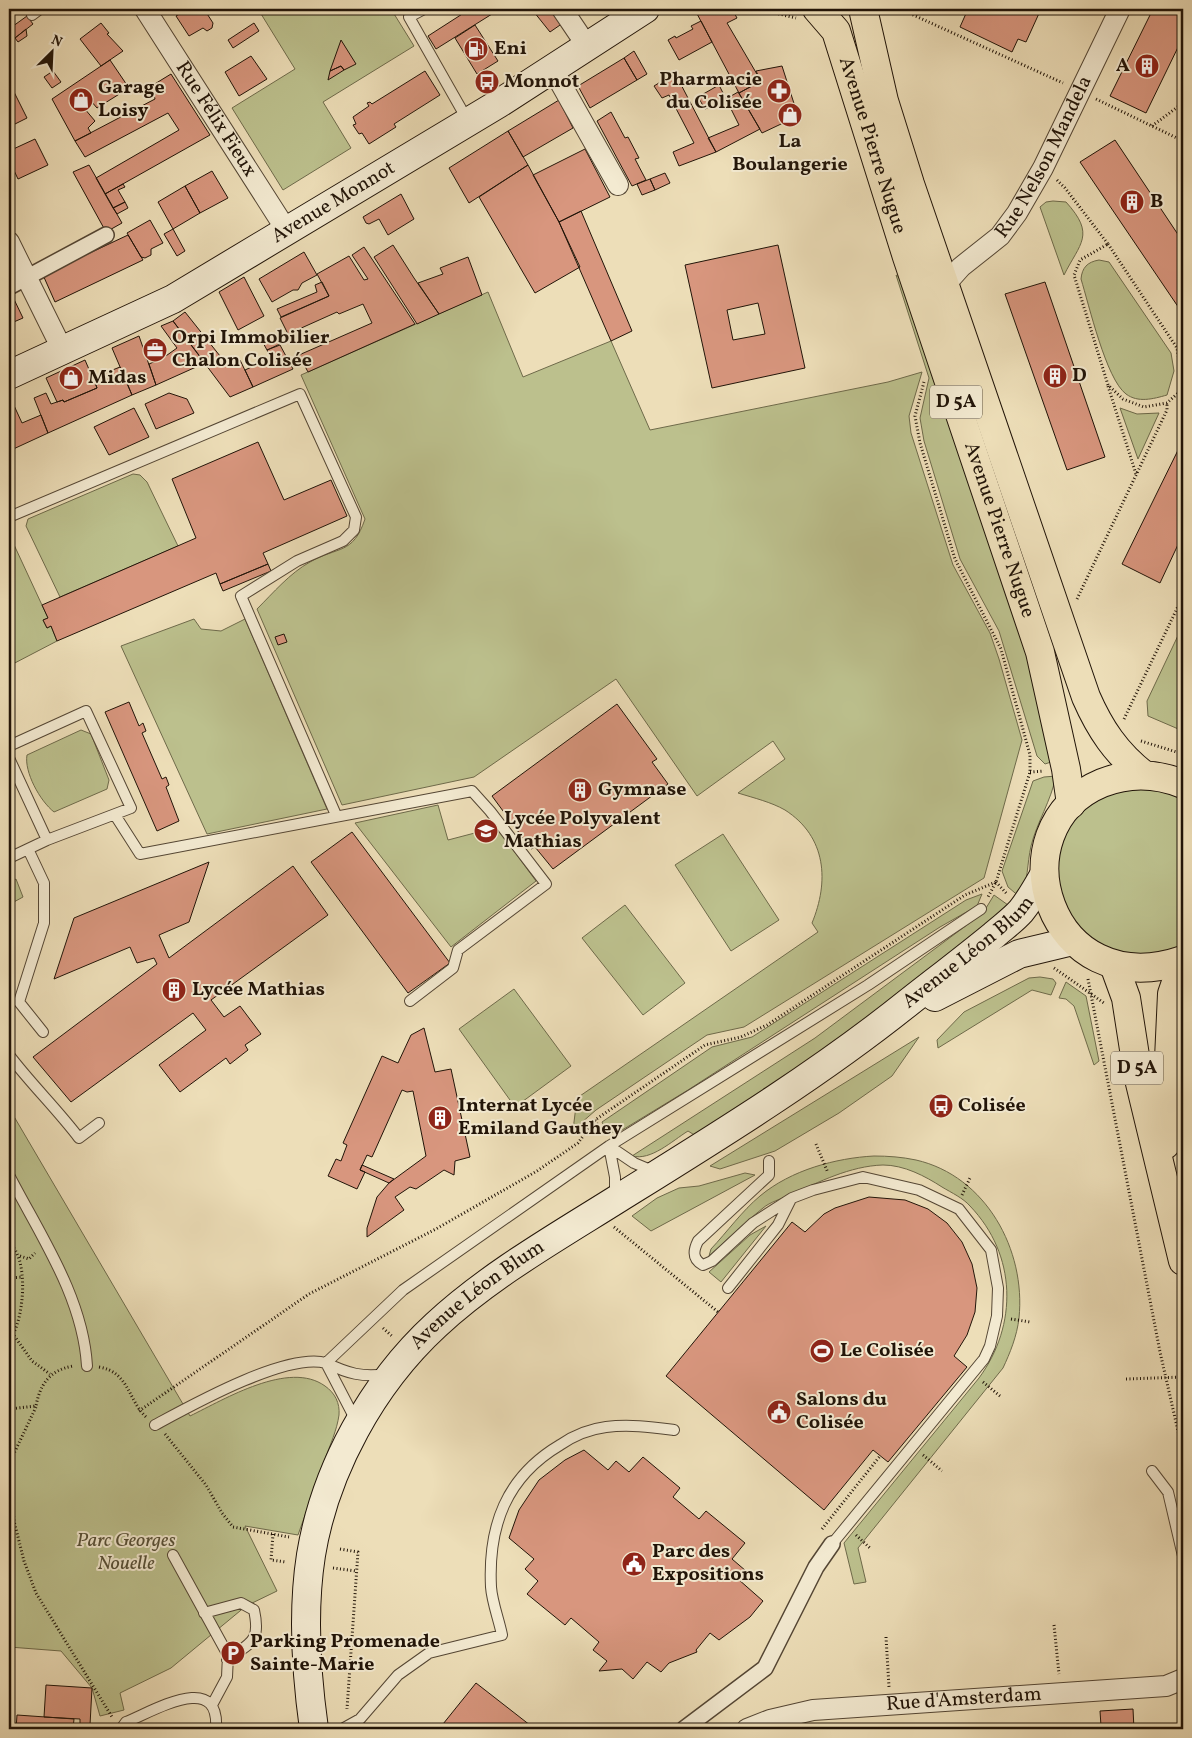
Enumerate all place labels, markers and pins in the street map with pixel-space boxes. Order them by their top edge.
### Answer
place label: Eni [494,35,527,63]
fuel station icon: Eni [463,36,489,62]
place label: A [1116,52,1130,80]
building icon: A [1134,53,1160,79]
place label: Pharmacie du Colisée [659,66,762,117]
place label: Monnot [504,68,580,96]
bus stop icon: Monnot [474,69,500,95]
place label: Garage Loisy [98,74,165,125]
pharmacy icon: Pharmacie du Colisée [766,78,792,104]
shop icon: Garage Loisy [68,87,94,113]
shop icon: La Boulangerie [777,102,803,128]
place label: La Boulangerie [732,128,848,179]
place label: B [1150,188,1163,216]
building icon: B [1119,189,1145,215]
place label: Orpi Immobilier Chalon Colisée [172,324,330,375]
office icon: Orpi Immobilier Chalon Colisée [142,337,168,363]
place label: D [1072,362,1087,390]
building icon: D [1042,363,1068,389]
place label: Midas [88,364,146,392]
shop icon: Midas [58,365,84,391]
place label: Gymnase [598,776,686,804]
building icon: Gymnase [567,777,593,803]
place label: Lycée Polyvalent Mathias [504,805,661,856]
school or university icon: Lycée Polyvalent Mathias [473,818,499,844]
place label: Lycée Mathias [192,976,325,1004]
building icon: Lycée Mathias [161,977,187,1003]
place label: Internat Lycée Emiland Gauthey [458,1092,622,1143]
place label: Colisée [958,1092,1026,1120]
bus stop icon: Colisée [928,1093,954,1119]
building icon: Internat Lycée Emiland Gauthey [427,1105,453,1131]
place label: Le Colisée [840,1337,934,1365]
sports icon: Le Colisée [809,1338,835,1364]
place label: Salons du Colisée [796,1386,887,1437]
public building icon: Salons du Colisée [766,1399,792,1425]
place label: Parc des Expositions [652,1538,764,1589]
public building icon: Parc des Expositions [621,1551,647,1577]
place label: Parking Promenade Sainte-Marie [250,1628,440,1679]
parking icon: Parking Promenade Sainte-Marie [220,1640,246,1666]

